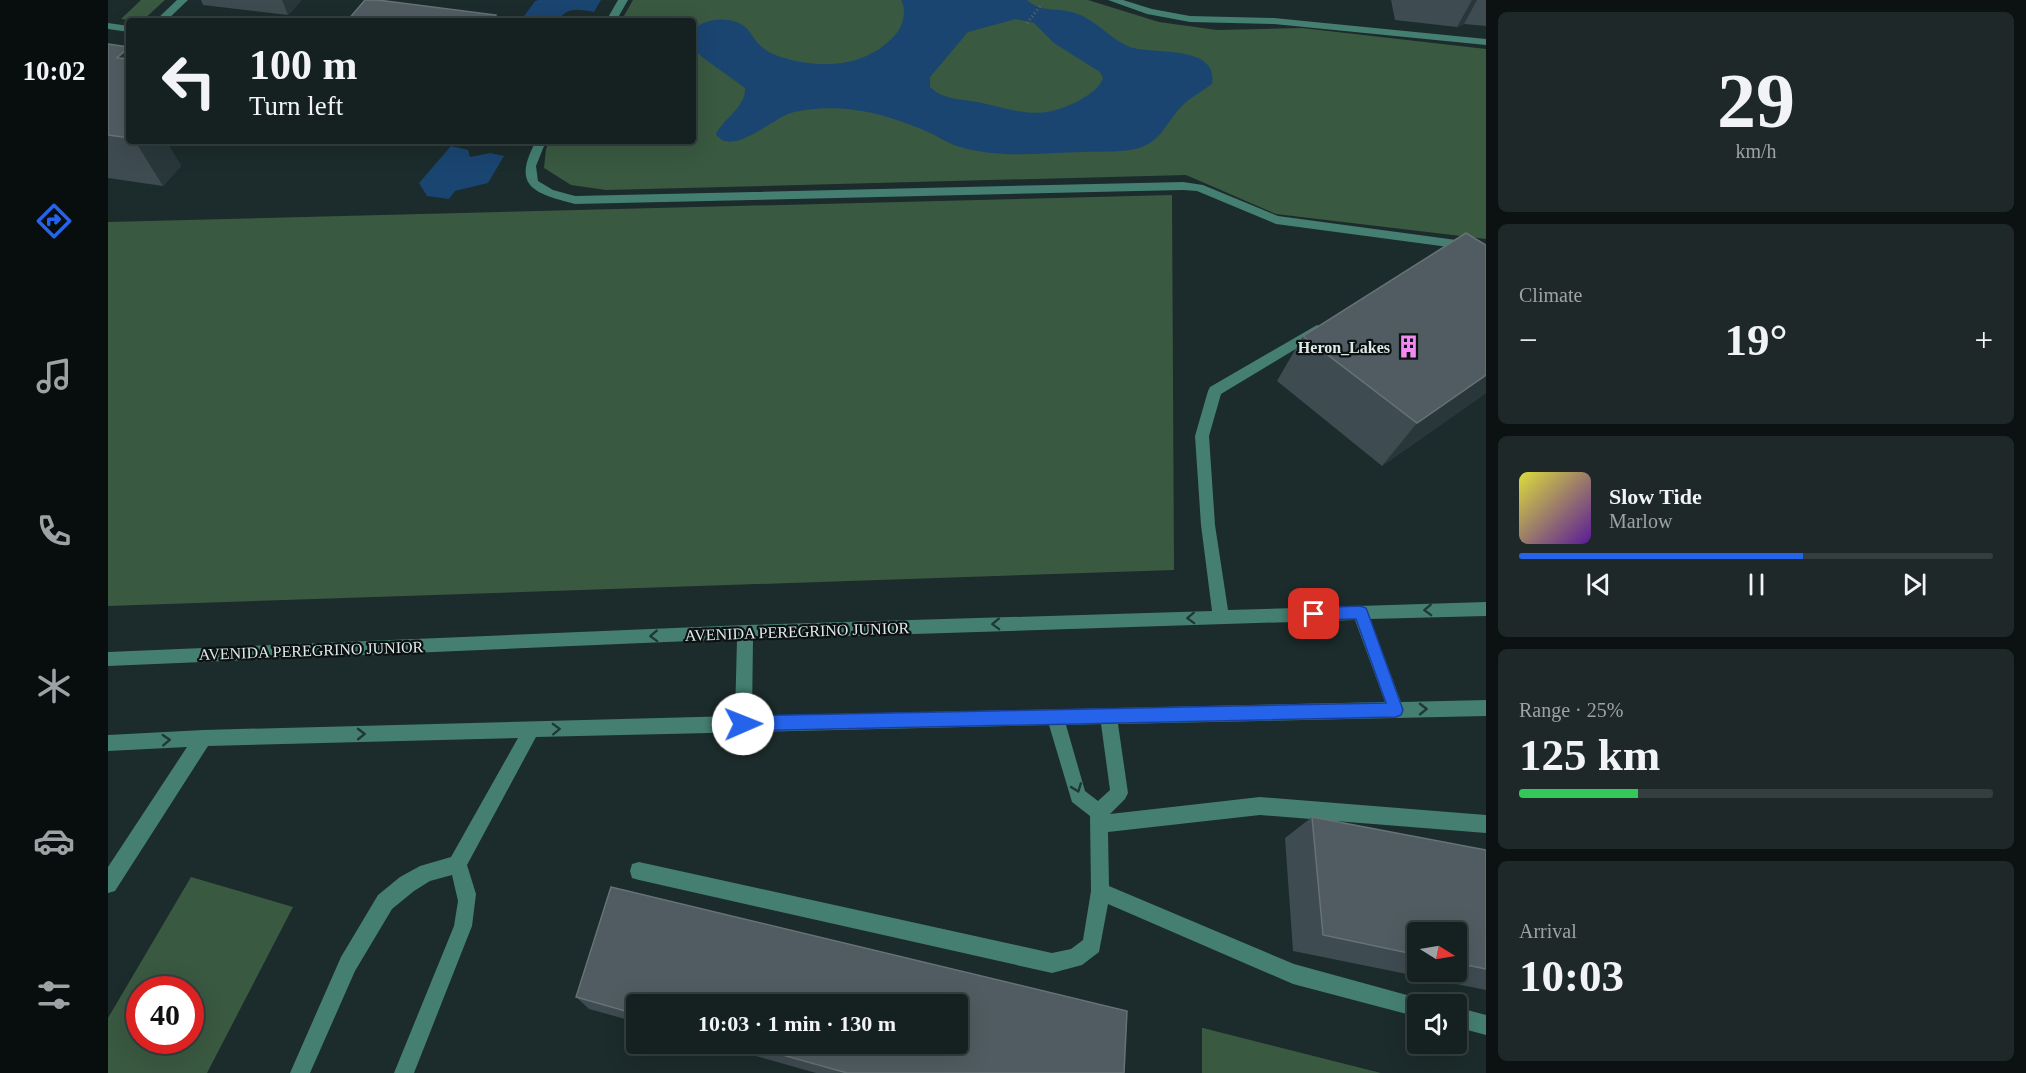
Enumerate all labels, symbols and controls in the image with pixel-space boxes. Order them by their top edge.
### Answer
icon: left [150,42,228,120]
text: 100 m [249,42,358,88]
text: 10:02 [23,56,86,86]
text: 29 [1717,57,1795,144]
text: Turn left [249,91,343,121]
text: km/h [1735,140,1777,162]
icon: directions [33,200,75,242]
text: Climate [1519,284,1582,306]
text: 19° [1725,315,1788,365]
text: − [1519,322,1538,358]
text: + [1974,322,1993,358]
building icon: Heron_Lakes [1395,334,1421,360]
place label: Heron_Lakes [1298,339,1390,356]
icon: music [33,355,75,397]
text: Slow Tide [1609,484,1702,509]
icon: phone [33,510,75,552]
text: Marlow [1609,510,1672,532]
icon: previous [1582,568,1615,601]
icon: pause [1740,568,1773,601]
icon: next [1898,568,1931,601]
pin [1288,588,1339,639]
icon: arrive [1297,597,1330,630]
one-way arrow [1423,604,1432,617]
one-way arrow [1186,611,1195,624]
one-way arrow [991,618,1000,630]
street label: AVENIDA PEREGRINO JUNIOR [684,619,910,644]
one-way arrow [649,629,658,642]
street label: AVENIDA PEREGRINO JUNIOR [198,638,424,663]
icon: climate [33,665,75,707]
position arrow [711,692,775,756]
text: Range · 25% [1519,699,1623,721]
one-way arrow [1419,703,1428,715]
one-way arrow [552,723,561,735]
one-way arrow [357,728,366,740]
text: 125 km [1519,730,1660,780]
one-way arrow [162,734,171,747]
one-way arrow [1069,782,1082,793]
icon: car [33,820,75,862]
text: Arrival [1519,920,1577,942]
north arrow [1407,922,1467,982]
map controls [1407,922,1467,1054]
text: 10:03 [1519,951,1624,1001]
icon: filters [33,974,75,1016]
speed limit sign: 40 [126,976,204,1054]
button: sound [1407,994,1467,1054]
text: 10:03 · 1 min · 130 m [698,1011,896,1036]

